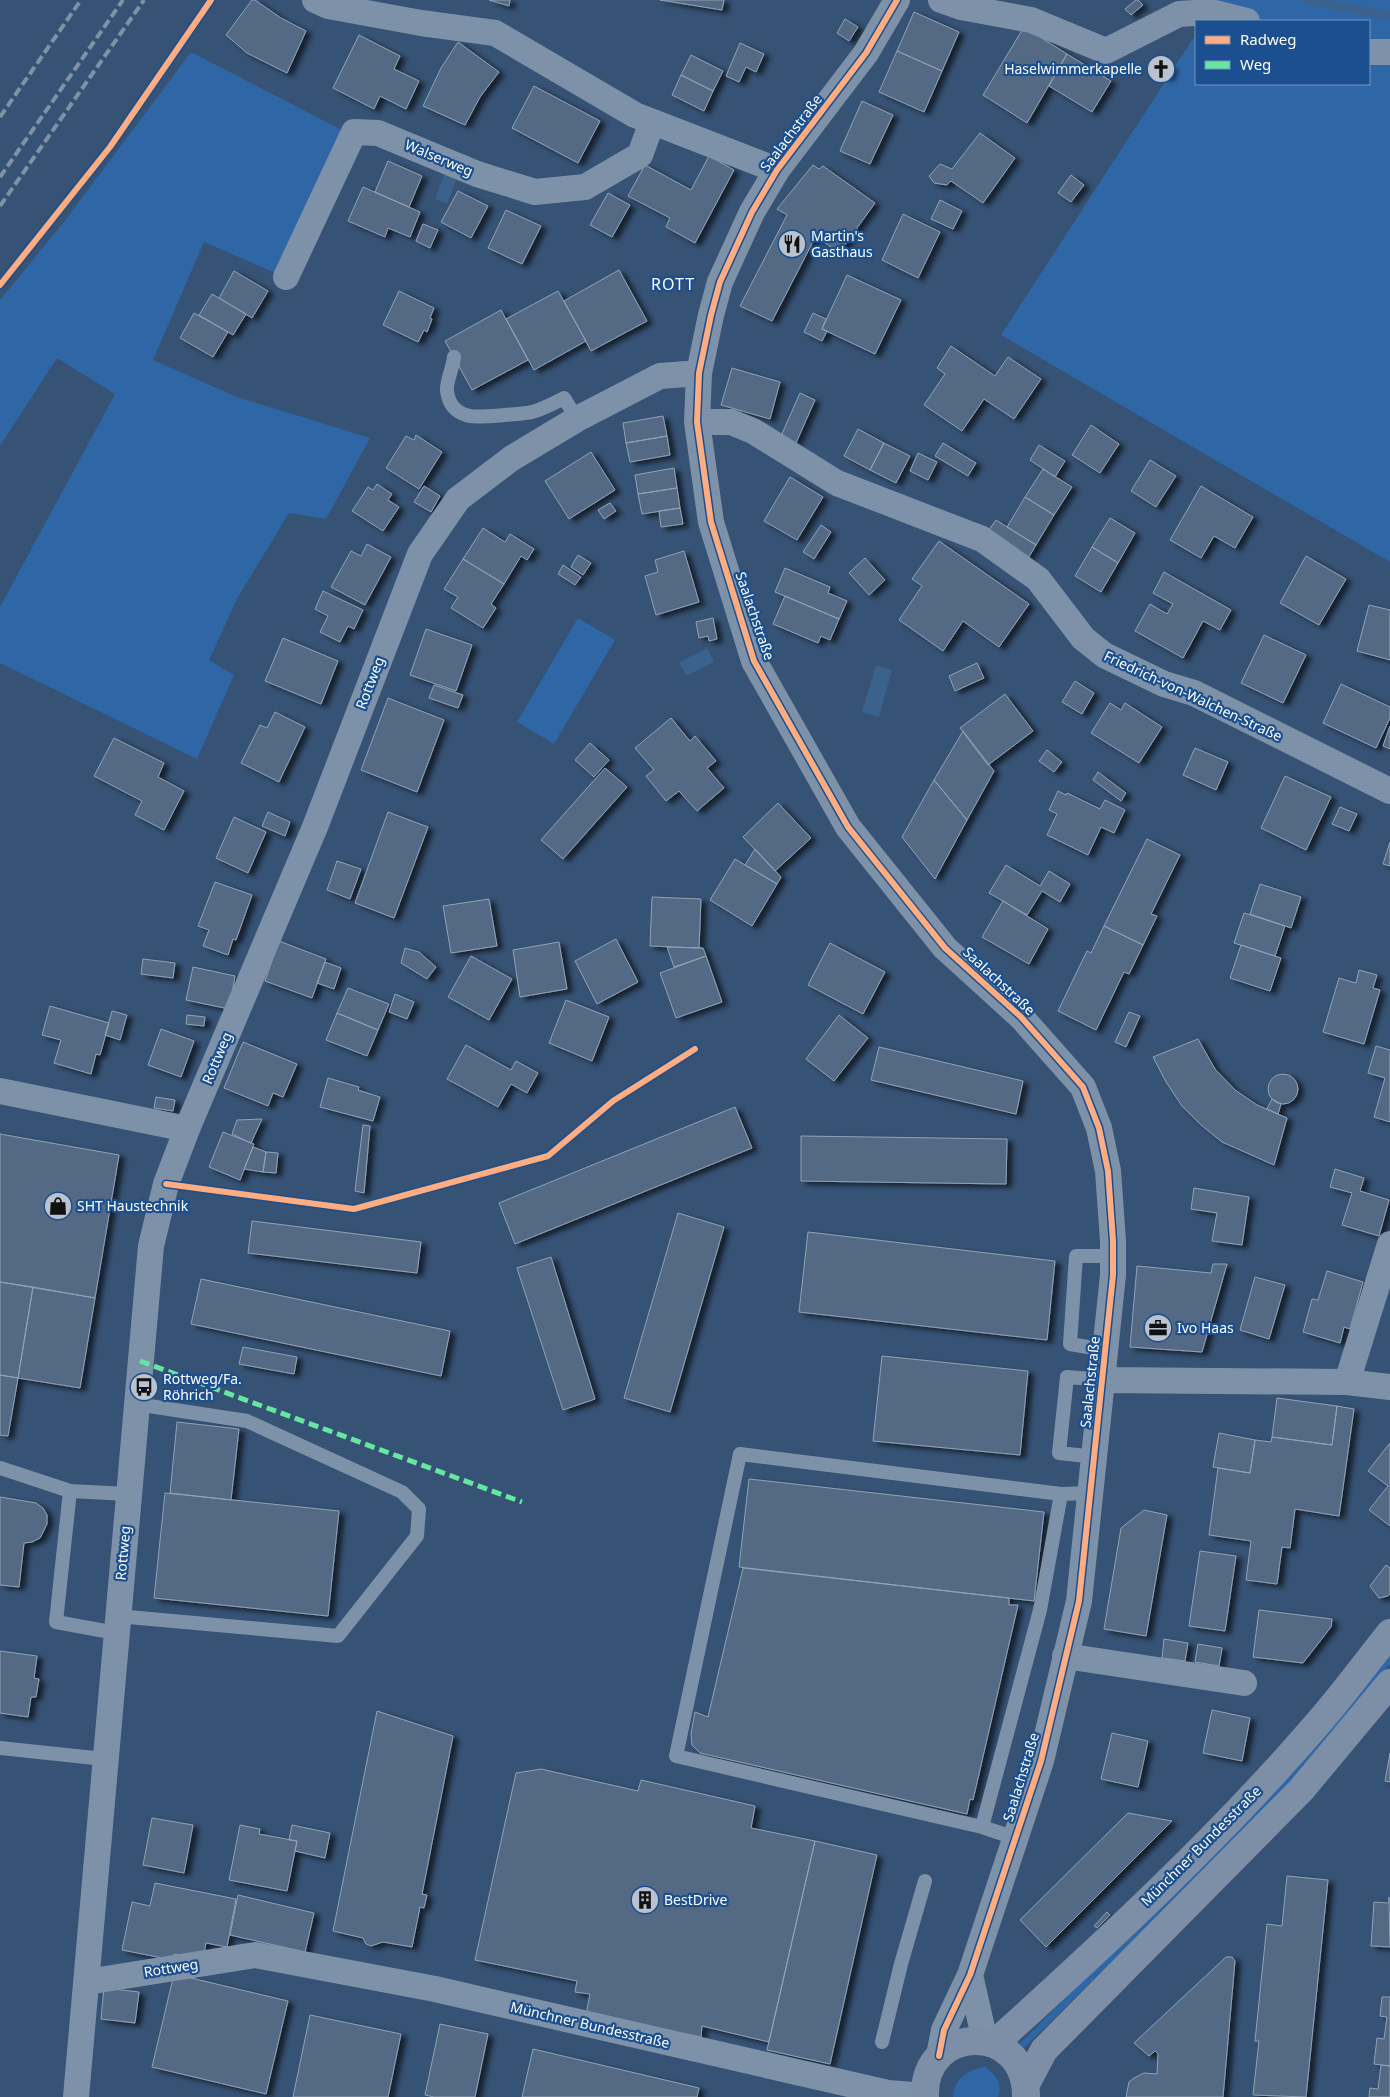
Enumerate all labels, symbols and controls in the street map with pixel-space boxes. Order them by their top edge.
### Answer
legend [1195,20,1370,85]
text: Radweg [1240,29,1296,49]
church icon: Haselwimmerkapelle [1146,54,1176,84]
text: Weg [1240,54,1271,74]
place label: Haselwimmerkapelle [1004,59,1142,78]
street label: Saalachstraße [755,90,826,175]
street label: Walserweg [402,135,476,180]
place label: Martin's Gasthaus [811,226,873,261]
restaurant icon: Martin's Gasthaus [777,229,807,259]
district label: ROTT [651,273,695,295]
street label: Saalachstraße [732,569,779,663]
street label: Friedrich-von-Walchen-Straße [1101,646,1286,745]
street label: Rottweg [351,654,388,712]
street label: Saalachstraße [959,942,1040,1019]
street label: Rottweg [197,1029,236,1087]
shop icon: SHT Haustechnik [43,1191,73,1221]
place label: SHT Haustechnik [77,1196,189,1215]
office icon: Ivo Haas [1143,1313,1173,1343]
place label: Ivo Haas [1177,1318,1234,1337]
street label: Saalachstraße [1075,1335,1104,1429]
place label: Rottweg/Fa. Röhrich [163,1369,242,1404]
bus stop icon: Rottweg/Fa. Röhrich [129,1372,159,1402]
street label: Rottweg [111,1525,134,1581]
street label: Saalachstraße [998,1730,1043,1824]
street label: Münchner Bundesstraße [1136,1781,1265,1910]
building icon: BestDrive [630,1885,660,1915]
place label: BestDrive [664,1890,727,1909]
street label: Rottweg [142,1954,199,1981]
street label: Münchner Bundesstraße [509,1997,672,2052]

